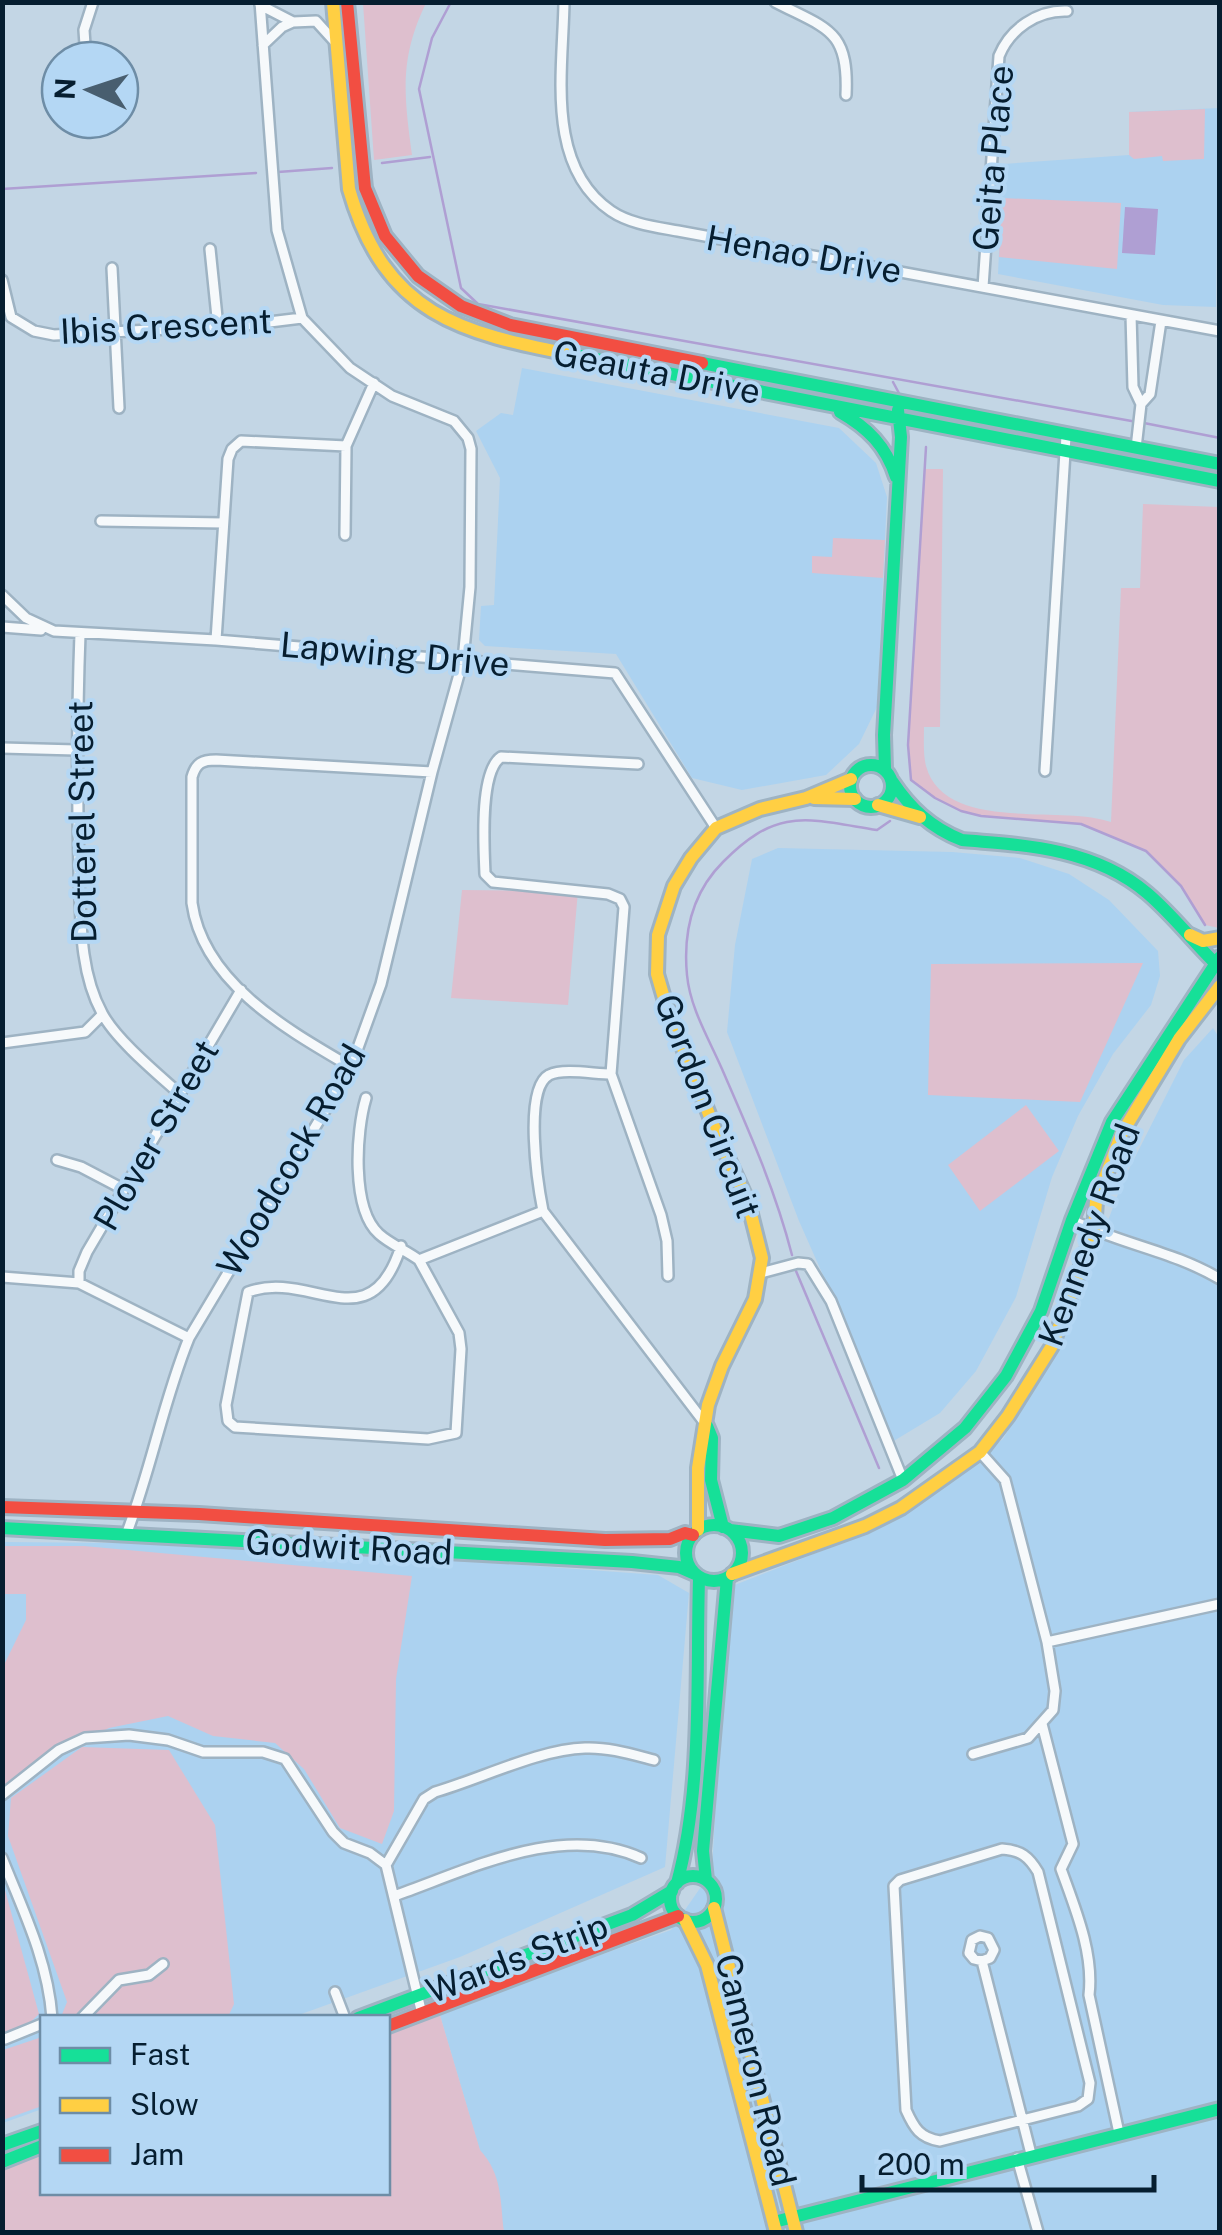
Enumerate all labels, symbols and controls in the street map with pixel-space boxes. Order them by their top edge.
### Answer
north arrow [40,40,140,140]
street label: Geita Place [964,63,1022,253]
text: N [47,77,82,100]
street label: Henao Drive [703,217,905,291]
street label: Ibis Crescent [59,300,273,352]
street label: Geauta Drive [550,332,764,412]
street label: Lapwing Drive [279,624,511,684]
street label: Dotterel Street [59,700,105,944]
street label: Gordon Circuit [647,988,769,1224]
street label: Plover Street [85,1033,227,1237]
street label: Woodcock Road [208,1037,374,1283]
street label: Kennedy Road [1030,1118,1148,1352]
street label: Godwit Road [244,1521,454,1573]
street label: Wards Strip [420,1905,614,2011]
street label: Cameron Road [707,1950,805,2190]
legend [40,2015,390,2195]
text: Fast [130,2036,190,2072]
text: Slow [130,2086,199,2122]
scale bar [862,2130,1154,2192]
text: Jam [130,2136,184,2172]
text: 200 m [877,2146,965,2182]

